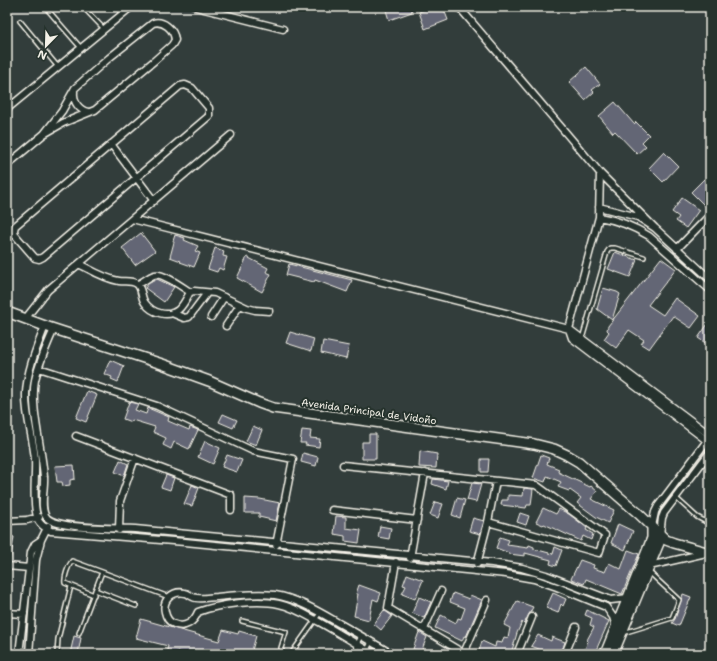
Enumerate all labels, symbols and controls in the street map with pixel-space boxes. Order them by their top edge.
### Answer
north arrow [26,26,66,66]
text: N [35,46,49,63]
street label: Avenida Principal de Vidoño [301,396,437,427]

